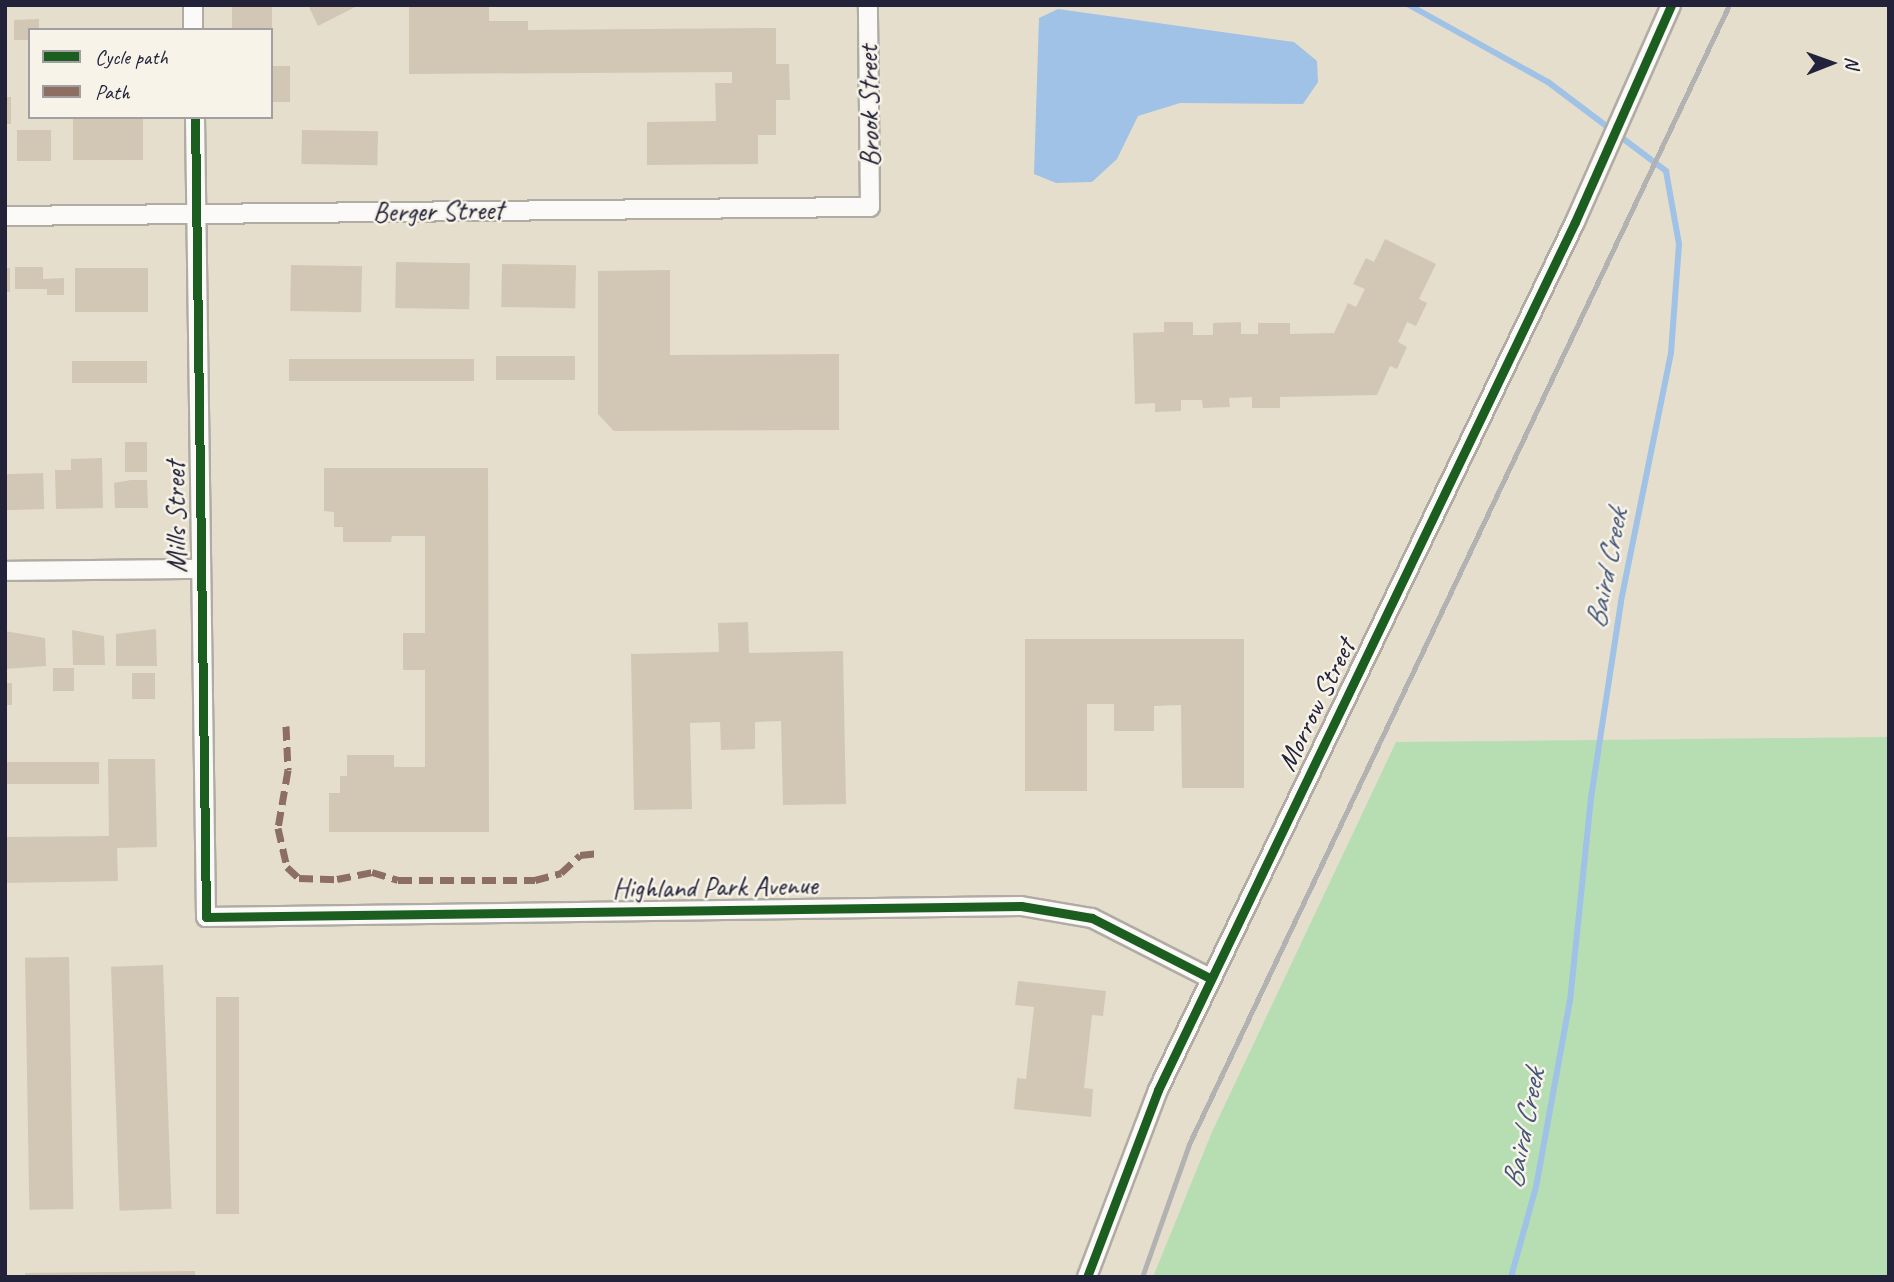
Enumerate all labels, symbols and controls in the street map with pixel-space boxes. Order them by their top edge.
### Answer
legend [28,28,273,119]
north arrow [1796,28,1866,98]
text: Cycle path [95,44,168,70]
street label: Brook Street [851,45,887,167]
text: N [1840,57,1864,69]
text: Path [95,79,130,105]
street label: Berger Street [372,193,504,229]
street label: Mills Street [158,460,194,574]
water label: Baird Creek [1577,507,1635,631]
street label: Morrow Street [1270,634,1362,776]
street label: Highland Park Avenue [612,868,818,906]
water label: Baird Creek [1494,1067,1552,1191]

